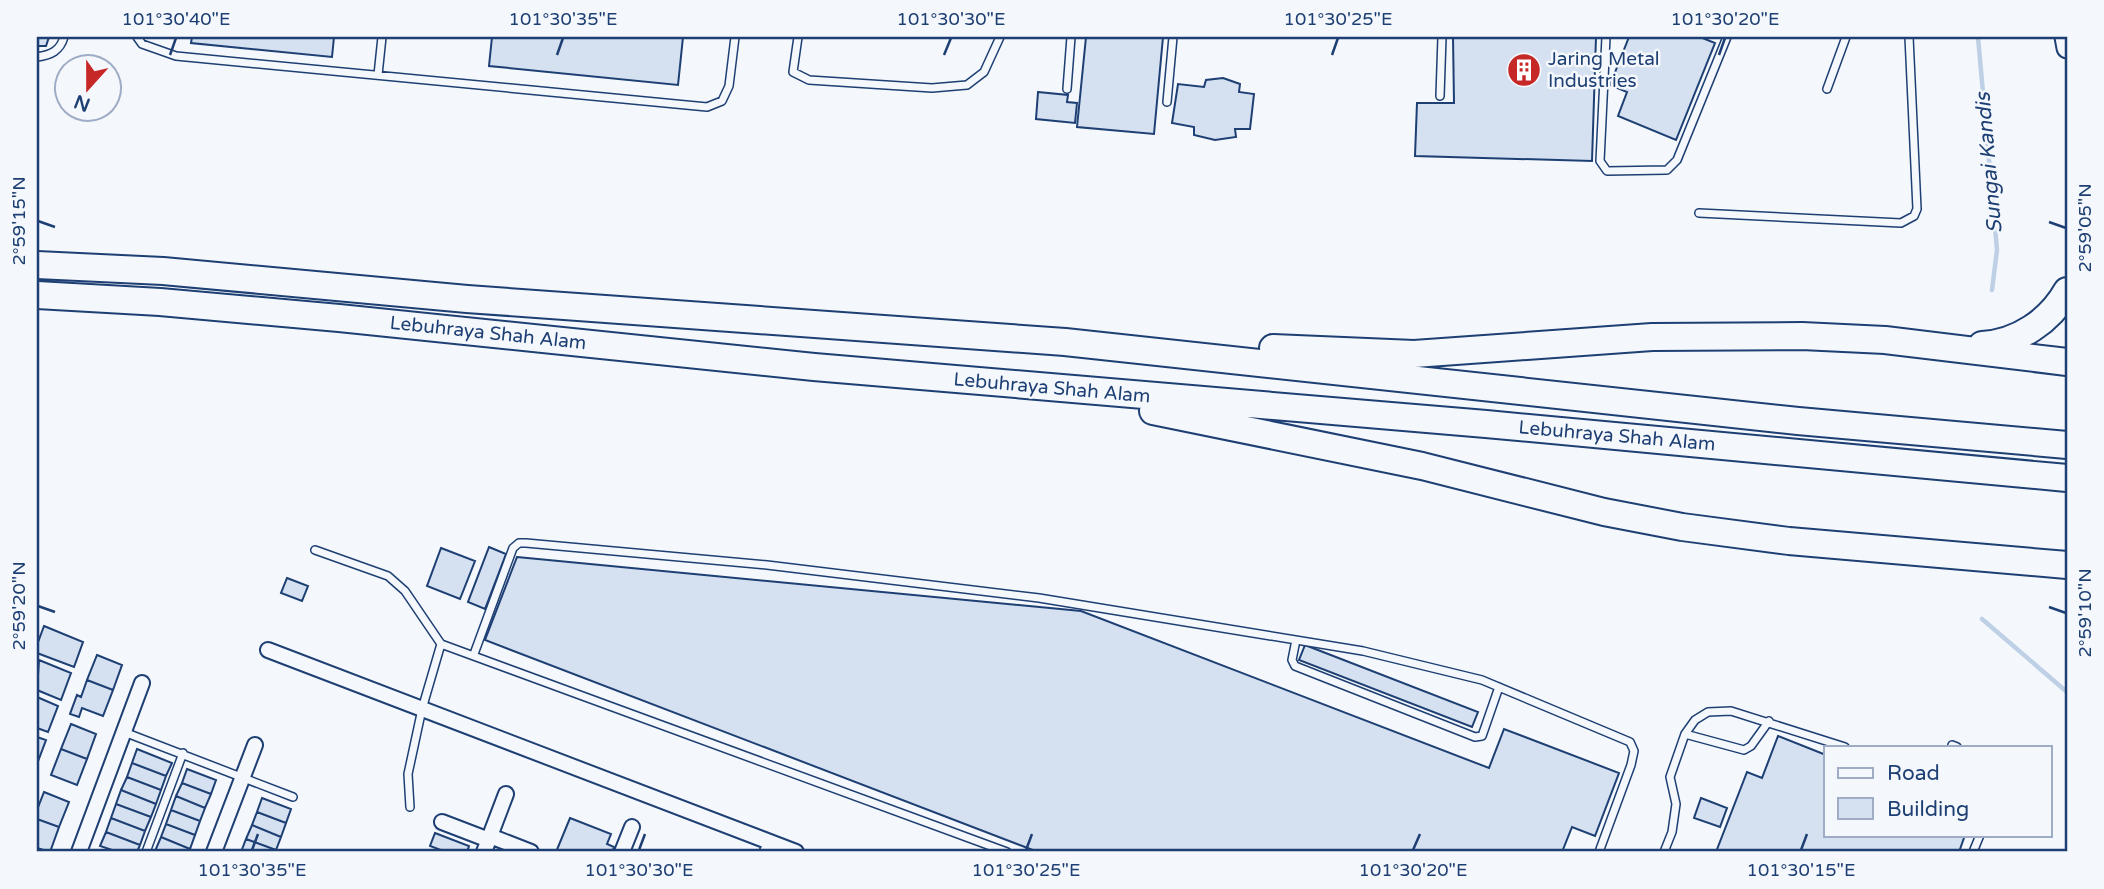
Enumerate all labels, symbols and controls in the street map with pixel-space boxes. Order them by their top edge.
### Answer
text: 101°30'40"E [122,8,230,30]
text: 101°30'35"E [509,8,617,30]
text: 101°30'30"E [897,8,1005,30]
text: 101°30'25"E [1284,8,1392,30]
text: 101°30'20"E [1671,8,1779,30]
place label: Jaring Metal Industries [1548,48,1660,92]
building icon: Jaring Metal Industries [1505,51,1543,89]
north arrow [52,52,122,122]
text: N [71,90,93,116]
water label: Sungai Kandis [1970,90,2008,234]
text: 2°59'15"N [8,176,30,266]
text: 2°59'05"N [2074,183,2096,273]
street label: Lebuhraya Shah Alam [389,312,587,354]
street label: Lebuhraya Shah Alam [953,368,1151,408]
street label: Lebuhraya Shah Alam [1518,416,1716,456]
text: 2°59'20"N [8,561,30,651]
text: 2°59'10"N [2074,568,2096,658]
legend [1824,746,2052,836]
text: Road [1887,761,1940,786]
text: Building [1887,797,1969,822]
text: 101°30'35"E [198,859,306,881]
text: 101°30'30"E [585,859,693,881]
text: 101°30'25"E [972,859,1080,881]
text: 101°30'20"E [1359,859,1467,881]
text: 101°30'15"E [1747,859,1855,881]

